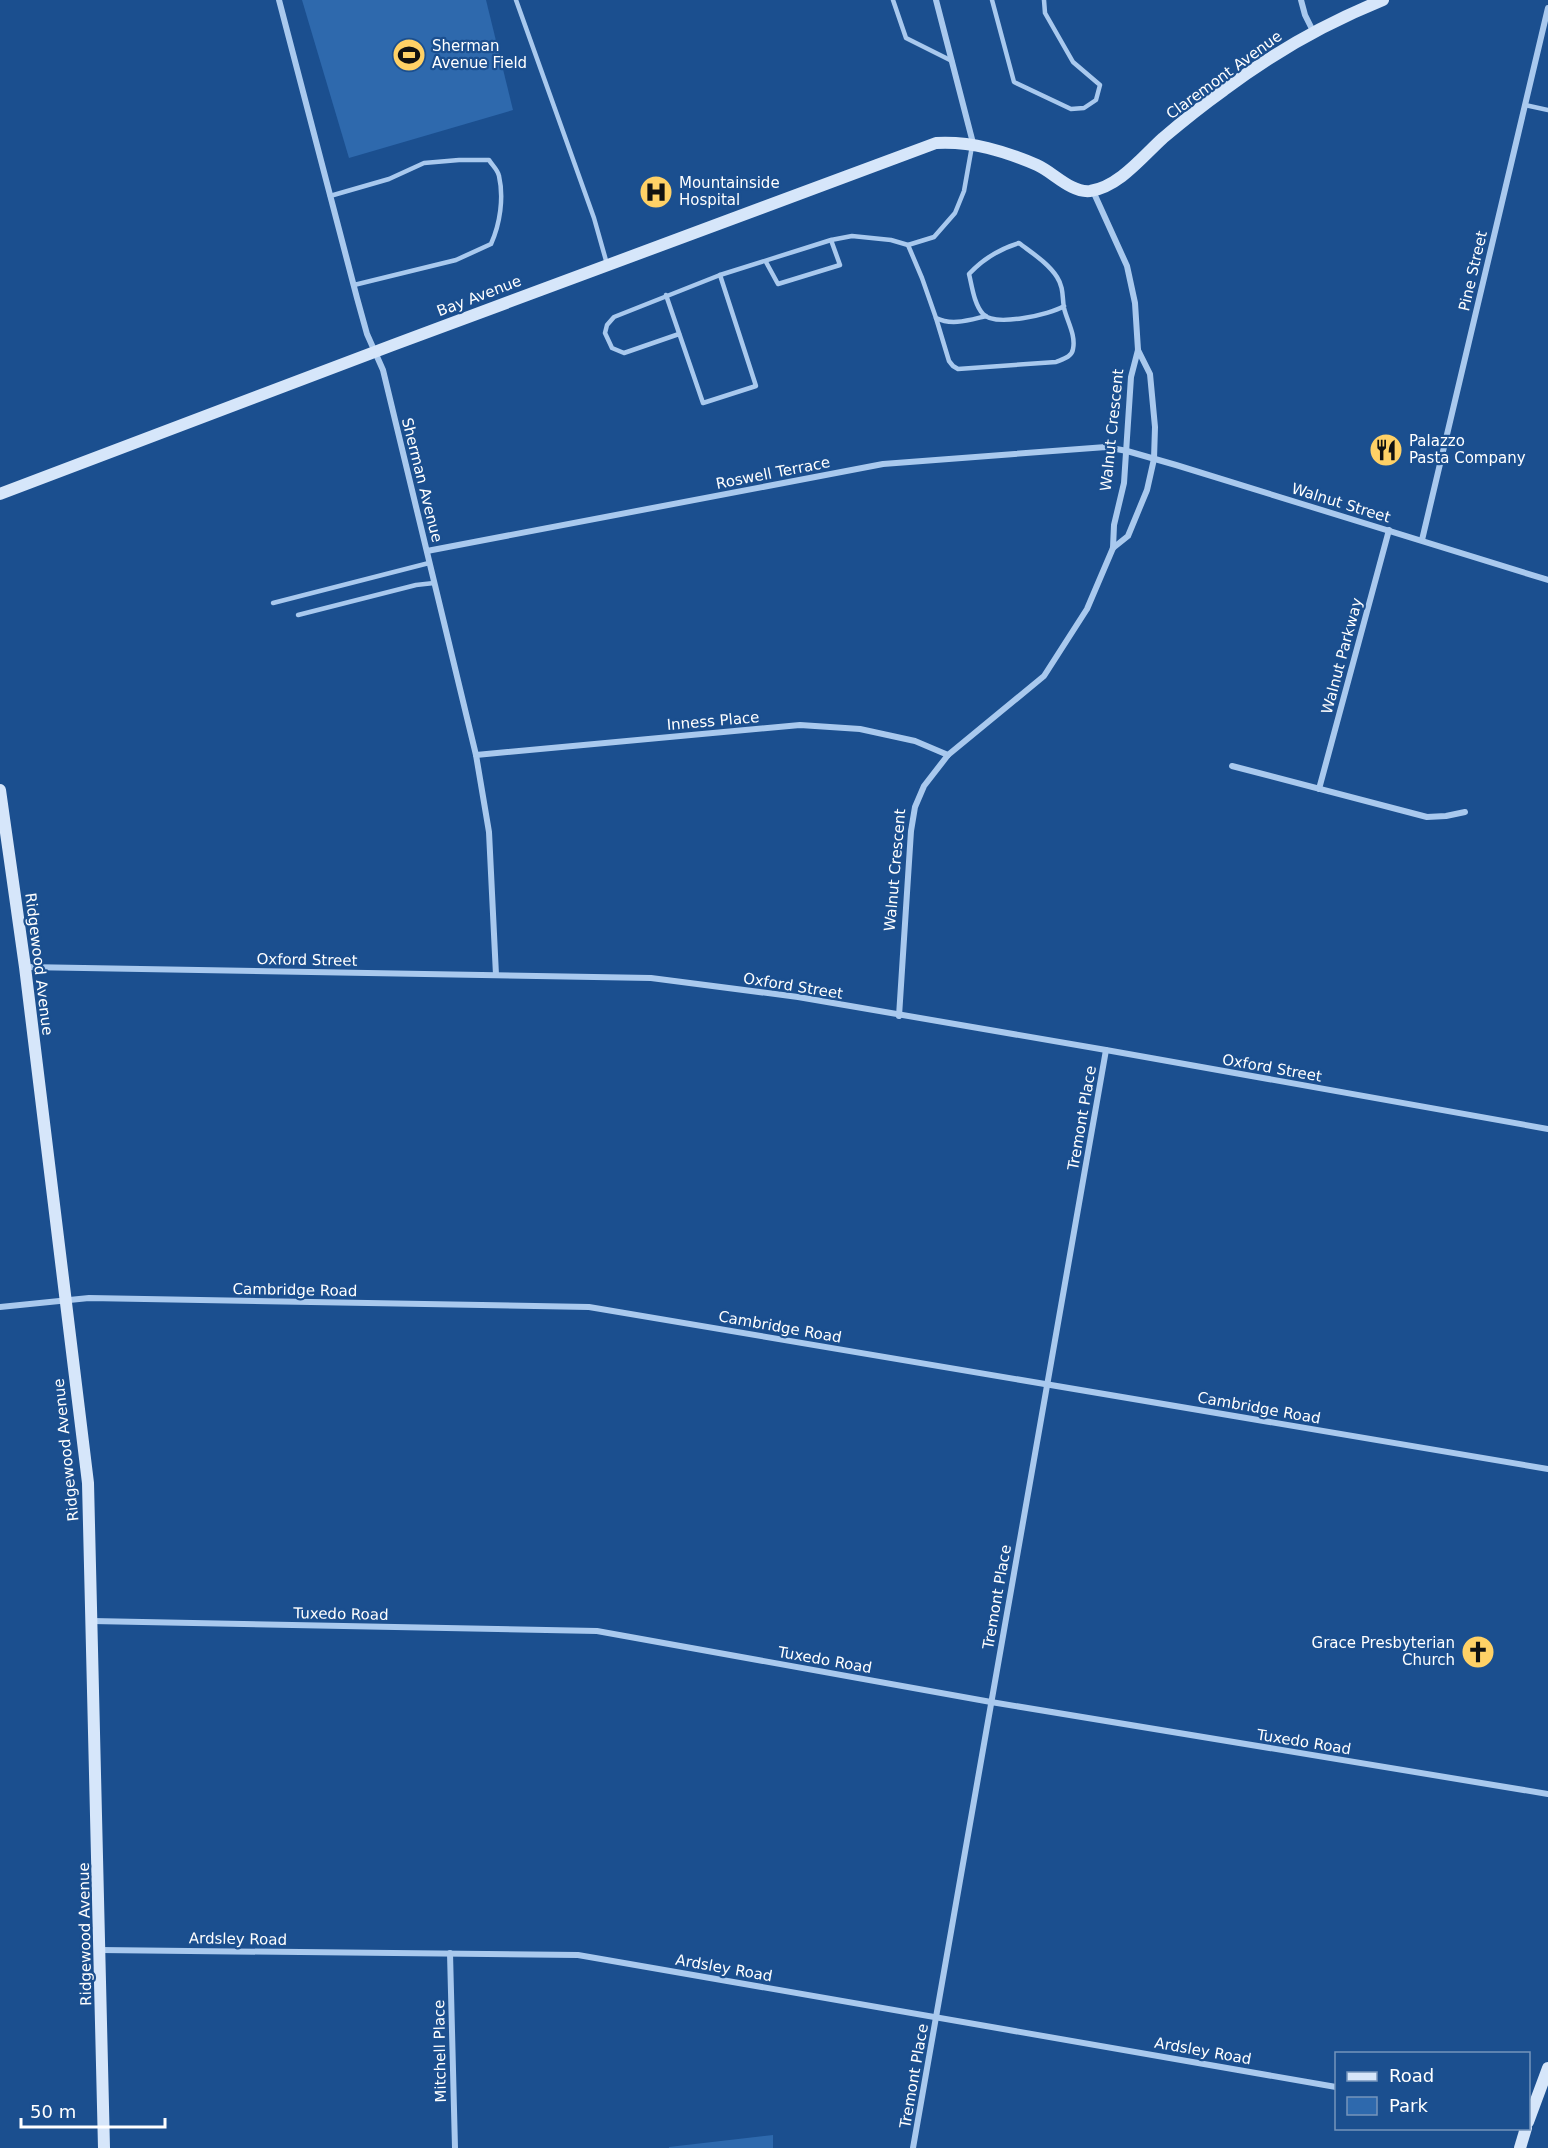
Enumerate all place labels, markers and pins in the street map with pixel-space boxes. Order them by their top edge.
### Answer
sports icon: Sherman Avenue Field [391,37,427,73]
place label: Sherman Avenue Field [432,37,527,72]
hospital icon: Mountainside Hospital [638,174,674,210]
place label: Mountainside Hospital [679,174,780,209]
restaurant icon: Palazzo Pasta Company [1368,432,1404,468]
place label: Palazzo Pasta Company [1409,432,1526,467]
place label: Grace Presbyterian Church [1312,1634,1455,1669]
church icon: Grace Presbyterian Church [1460,1634,1496,1670]

